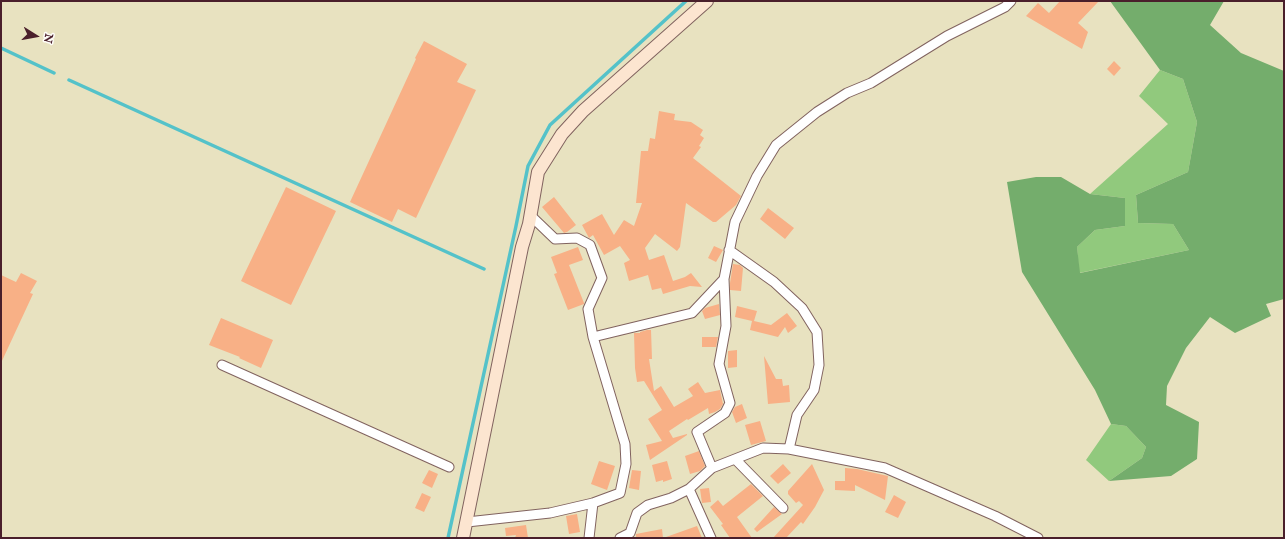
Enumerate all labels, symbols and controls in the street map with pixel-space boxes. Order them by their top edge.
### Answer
north arrow [16,16,56,56]
text: N [40,32,56,44]

